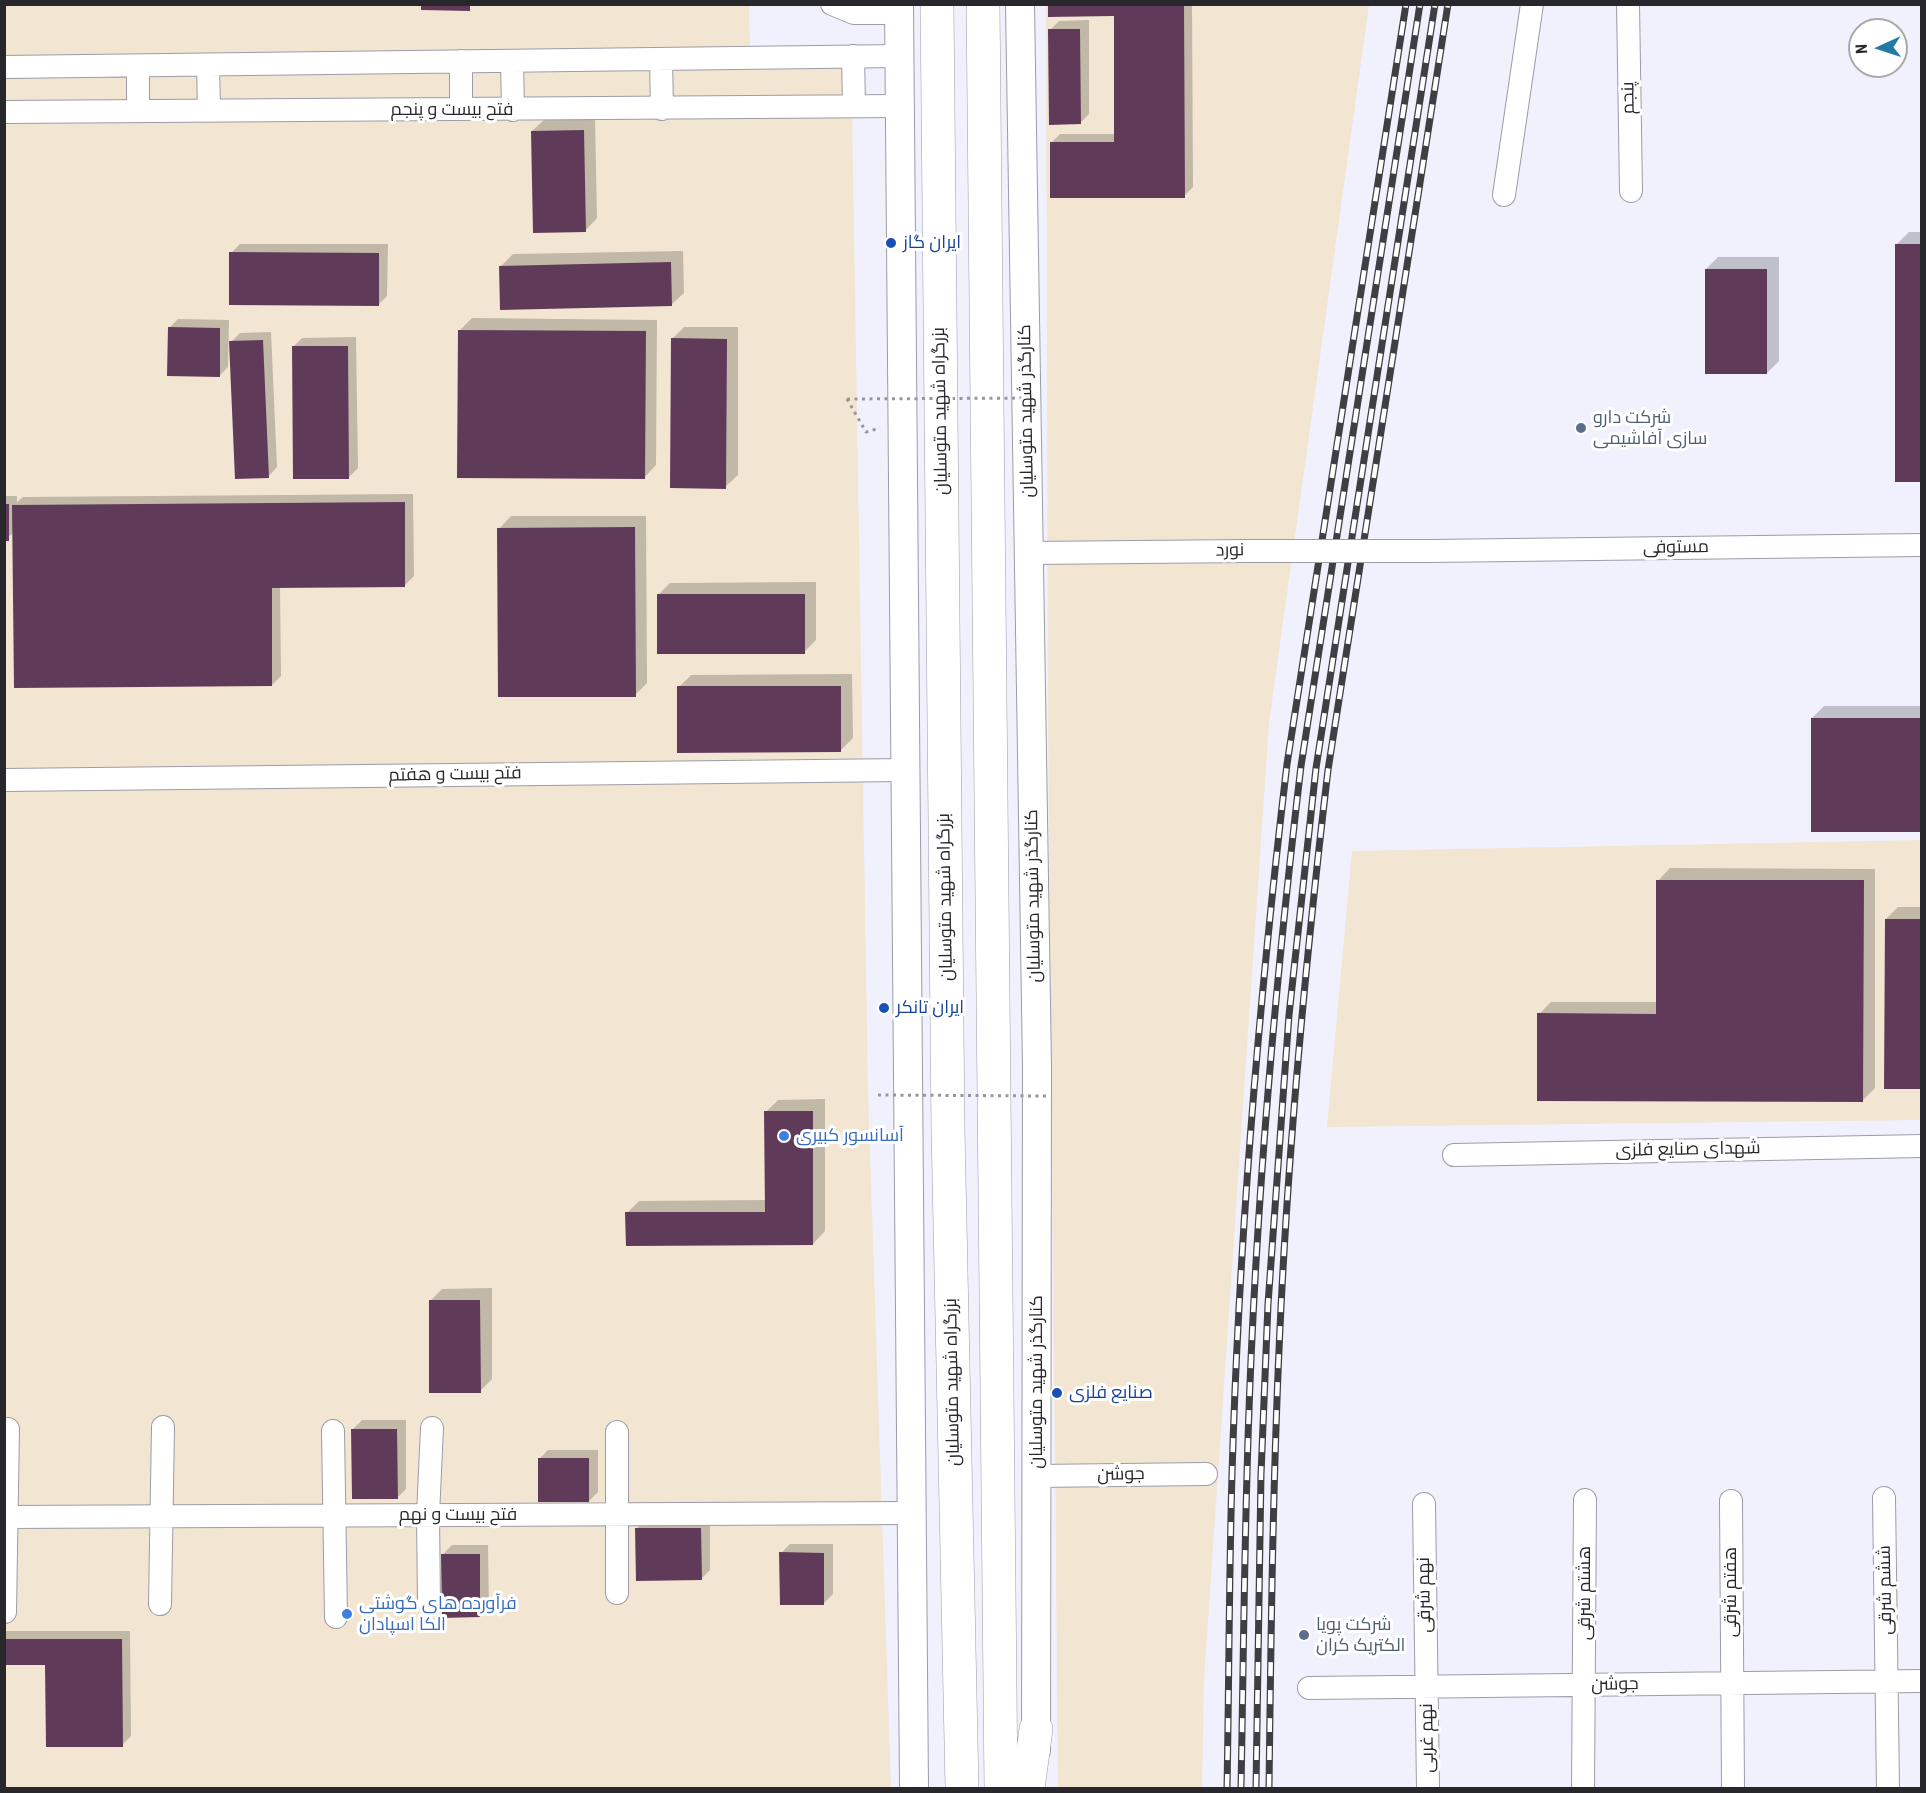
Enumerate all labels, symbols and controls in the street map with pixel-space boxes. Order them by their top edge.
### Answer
north arrow [1848,18,1908,78]
text: N [1852,43,1871,54]
street label: پنجم [1618,81,1640,115]
street label: فتح بیست و پنجم [391,99,513,121]
place label: ایران گاز [903,232,961,254]
marker: ایران گاز [884,236,898,250]
street label: کنارگذر شهید متوسلیان [1015,324,1039,498]
street label: بزرگراه شهید متوسلیان [929,327,953,495]
place label: شرکت دارو سازی آفاشیمی [1593,407,1708,450]
marker: شرکت دارو سازی آفاشیمی [1574,421,1588,435]
street label: مستوفی [1643,537,1709,559]
street label: نورد [1215,540,1245,562]
street label: فتح بیست و هفتم [388,763,522,787]
street label: کنارگذر شهید متوسلیان [1022,809,1046,983]
street label: بزرگراه شهید متوسلیان [934,813,958,981]
place label: ایران تانکر [896,997,964,1019]
marker: ایران تانکر [877,1001,891,1015]
place label: آسانسور کبیری [796,1125,904,1147]
marker: آسانسور کبیری [777,1129,791,1143]
street label: شهدای صنایع فلزی [1615,1138,1761,1162]
street label: کنارگذر شهید متوسلیان [1026,1295,1048,1469]
street label: بزرگراه شهید متوسلیان [941,1298,965,1466]
place label: صنایع فلزی [1069,1382,1153,1404]
marker: صنایع فلزی [1050,1386,1064,1400]
street label: جوشن [1097,1464,1145,1486]
street label: فتح بیست و نهم [399,1504,517,1526]
street label: ششم شرقی [1874,1545,1898,1635]
street label: هشتم شرقی [1574,1546,1596,1640]
street label: هفتم شرقی [1720,1547,1742,1637]
street label: نهم شرقی [1414,1557,1436,1633]
place label: فرآورده های گوشتی الکا اسپادان [359,1593,517,1636]
marker: فرآورده های گوشتی الکا اسپادان [340,1607,354,1621]
place label: شرکت پویا الکتریک کران [1316,1614,1405,1656]
marker: شرکت پویا الکتریک کران [1297,1628,1311,1642]
street label: جوشن [1591,1674,1639,1696]
street label: نهم غربی [1417,1703,1439,1773]

